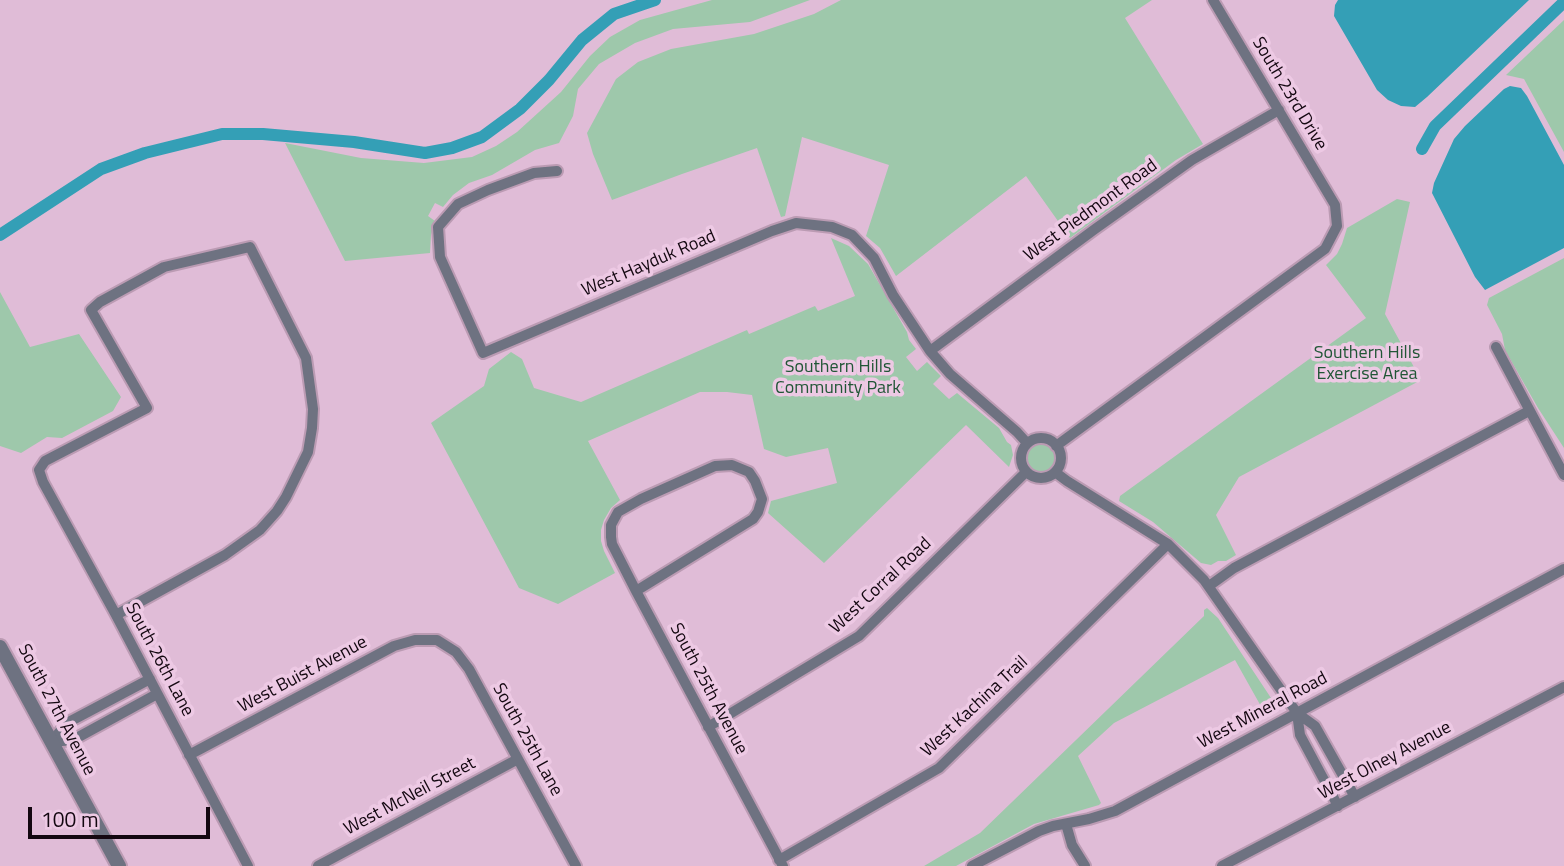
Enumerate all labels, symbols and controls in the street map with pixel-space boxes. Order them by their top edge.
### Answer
street label: South 23rd Drive [1247,34,1331,154]
street label: West Piedmont Road [1020,155,1162,267]
street label: West Hayduk Road [579,226,719,302]
park label: Southern Hills Exercise Area [1314,343,1420,386]
park label: Southern Hills Community Park [775,357,901,400]
street label: West Corral Road [826,533,936,639]
street label: South 26th Lane [120,600,198,720]
street label: South 25th Avenue [664,620,752,758]
street label: West Buist Avenue [235,632,371,718]
street label: South 27th Avenue [12,641,100,779]
street label: West Kachina Trail [917,652,1033,762]
street label: West Mineral Road [1195,668,1331,754]
street label: South 25th Lane [487,680,567,800]
street label: West Olney Avenue [1315,717,1455,805]
street label: West McNeil Street [341,753,479,841]
scale bar [32,792,214,836]
text: 100 m [41,803,98,835]

